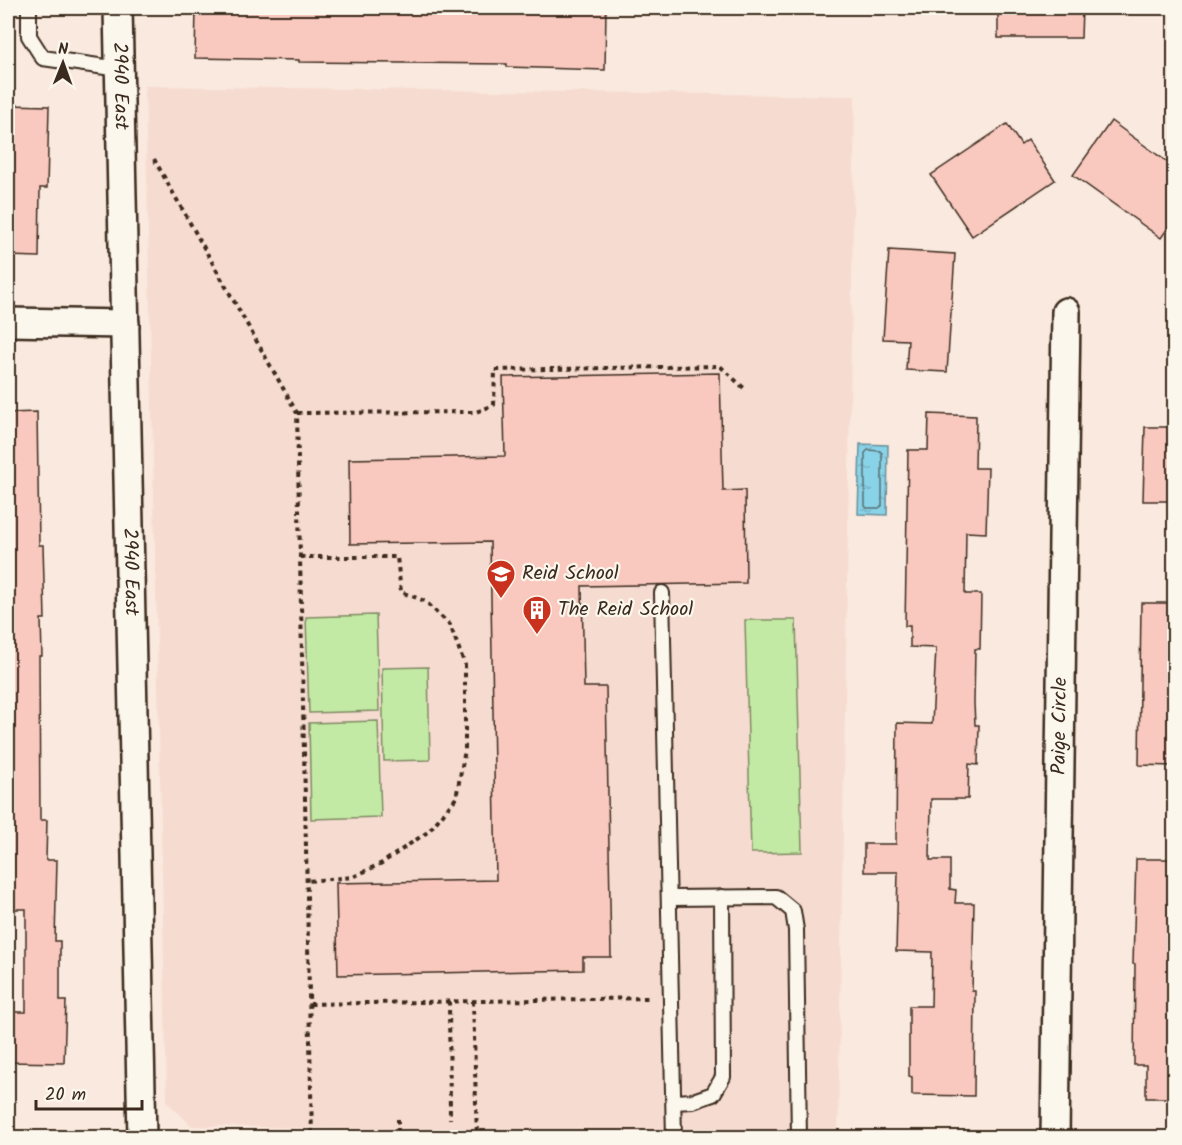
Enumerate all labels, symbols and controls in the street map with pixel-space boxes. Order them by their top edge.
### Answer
north arrow [33,33,93,93]
text: N [58,37,69,62]
street label: 2940 East [103,42,137,130]
street label: 2940 East [113,528,147,616]
school or university icon: Reid School [485,558,517,600]
place label: Reid School [522,558,619,590]
building icon: The Reid School [521,594,553,636]
place label: The Reid School [558,594,693,626]
street label: Paige Circle [1044,677,1077,775]
scale bar [36,1073,142,1111]
text: 20 m [45,1081,86,1110]

